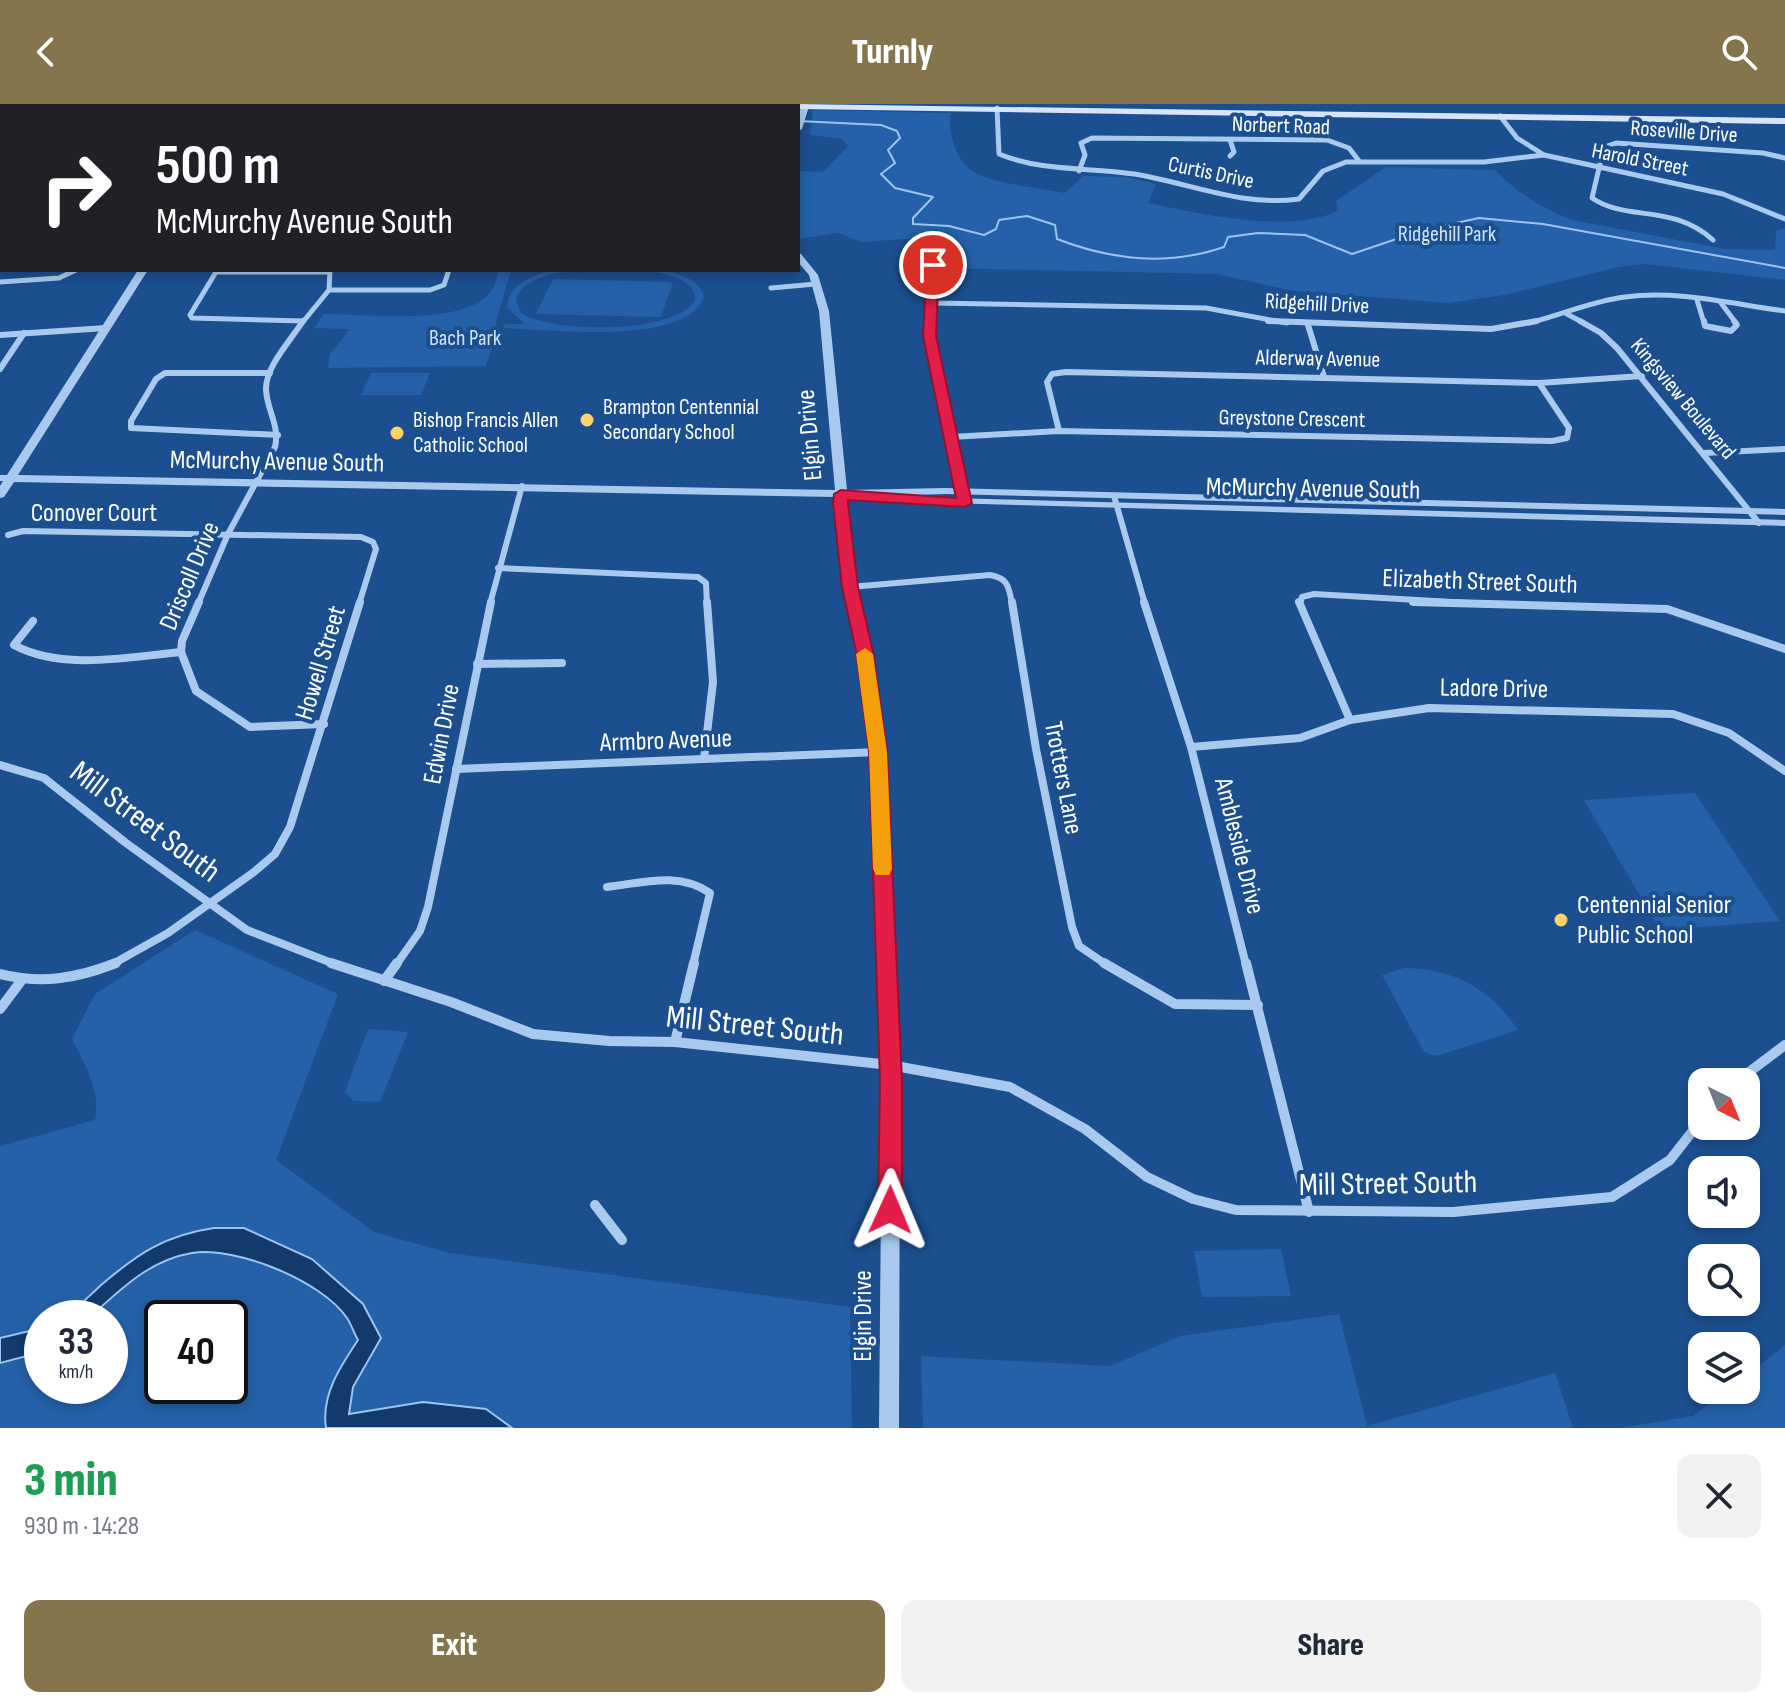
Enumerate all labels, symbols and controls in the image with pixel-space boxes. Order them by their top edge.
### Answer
icon: back [24,30,68,74]
icon: search [1717,30,1761,74]
text: Turnly [852,31,933,74]
street label: Norbert Road [1232,111,1330,141]
street label: Roseville Drive [1630,115,1738,149]
text: 500 m [156,133,280,200]
icon: right [24,136,128,240]
street label: Harold Street [1589,137,1691,183]
street label: Curtis Drive [1166,151,1256,195]
text: McMurchy Avenue South [156,201,453,244]
park label: Ridgehill Park [1398,221,1497,248]
pin [899,231,967,299]
icon: arrive [911,243,955,287]
street label: Ridgehill Drive [1264,288,1370,320]
park label: Bach Park [429,325,502,352]
street label: Kingsview Boulevard [1624,333,1742,465]
street label: Alderway Avenue [1254,344,1381,374]
street label: Elgin Drive [791,388,829,482]
place label: Brampton Centennial Secondary School [603,394,759,446]
street label: Greystone Crescent [1218,404,1366,434]
place label: Bishop Francis Allen Catholic School [413,407,559,459]
marker: Brampton Centennial Secondary School [578,411,596,429]
marker: Bishop Francis Allen Catholic School [388,424,406,442]
street label: McMurchy Avenue South [170,445,384,479]
street label: McMurchy Avenue South [1206,472,1420,506]
street label: Conover Court [31,498,157,529]
street label: Driscoll Drive [153,517,227,635]
street label: Elizabeth Street South [1382,563,1578,601]
street label: Howell Street [289,602,353,724]
street label: Ladore Drive [1440,673,1548,705]
street label: Edwin Drive [417,681,467,787]
street label: Trotters Lane [1037,719,1089,837]
street label: Armbro Avenue [598,723,733,759]
street label: Mill Street South [62,753,228,891]
street label: Ambleside Drive [1207,774,1271,917]
place label: Centennial Senior Public School [1577,890,1732,951]
marker: Centennial Senior Public School [1552,911,1570,929]
street label: Mill Street South [664,997,846,1055]
north arrow [1688,1068,1760,1140]
map controls [1688,1068,1760,1404]
button: sound [1688,1156,1760,1228]
street label: Mill Street South [1298,1163,1478,1205]
position arrow [848,1168,932,1252]
button: search [1688,1244,1760,1316]
street label: Elgin Drive [848,1270,879,1362]
speed limit sign: 40 [144,1300,248,1404]
text: 33 [58,1318,94,1366]
button: layers [1688,1332,1760,1404]
text: km/h [59,1360,93,1384]
text: 3 min [24,1452,118,1509]
button: close [1677,1454,1761,1538]
text: 930 m · 14:28 [24,1511,139,1542]
button: Exit [24,1600,885,1692]
button: Share [901,1600,1761,1692]

